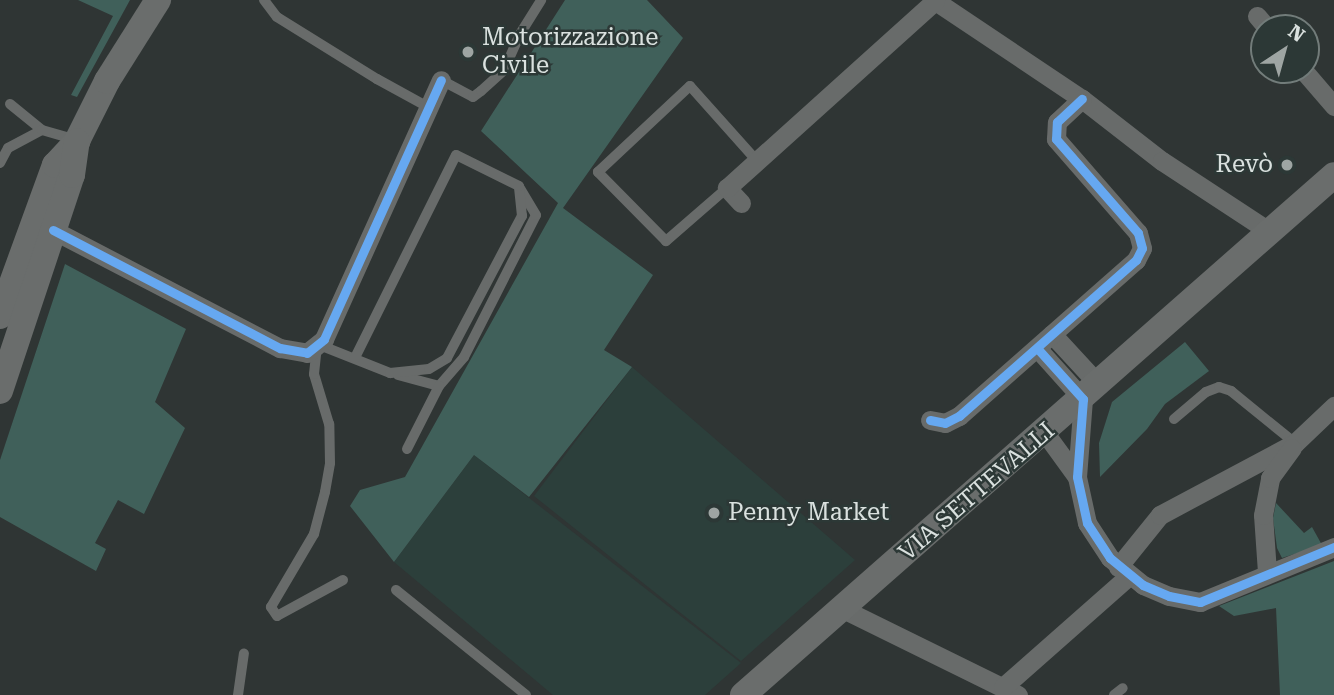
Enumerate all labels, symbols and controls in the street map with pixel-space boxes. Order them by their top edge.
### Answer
north arrow [1250,14,1320,84]
text: N [1284,20,1309,47]
place label: Motorizzazione Civile [482,24,658,80]
marker: Motorizzazione Civile [460,44,476,60]
place label: Revò [1216,151,1273,179]
marker: Revò [1279,157,1295,173]
street label: VIA SETTEVALLI [893,416,1061,568]
place label: Penny Market [728,499,889,527]
marker: Penny Market [706,505,722,521]

